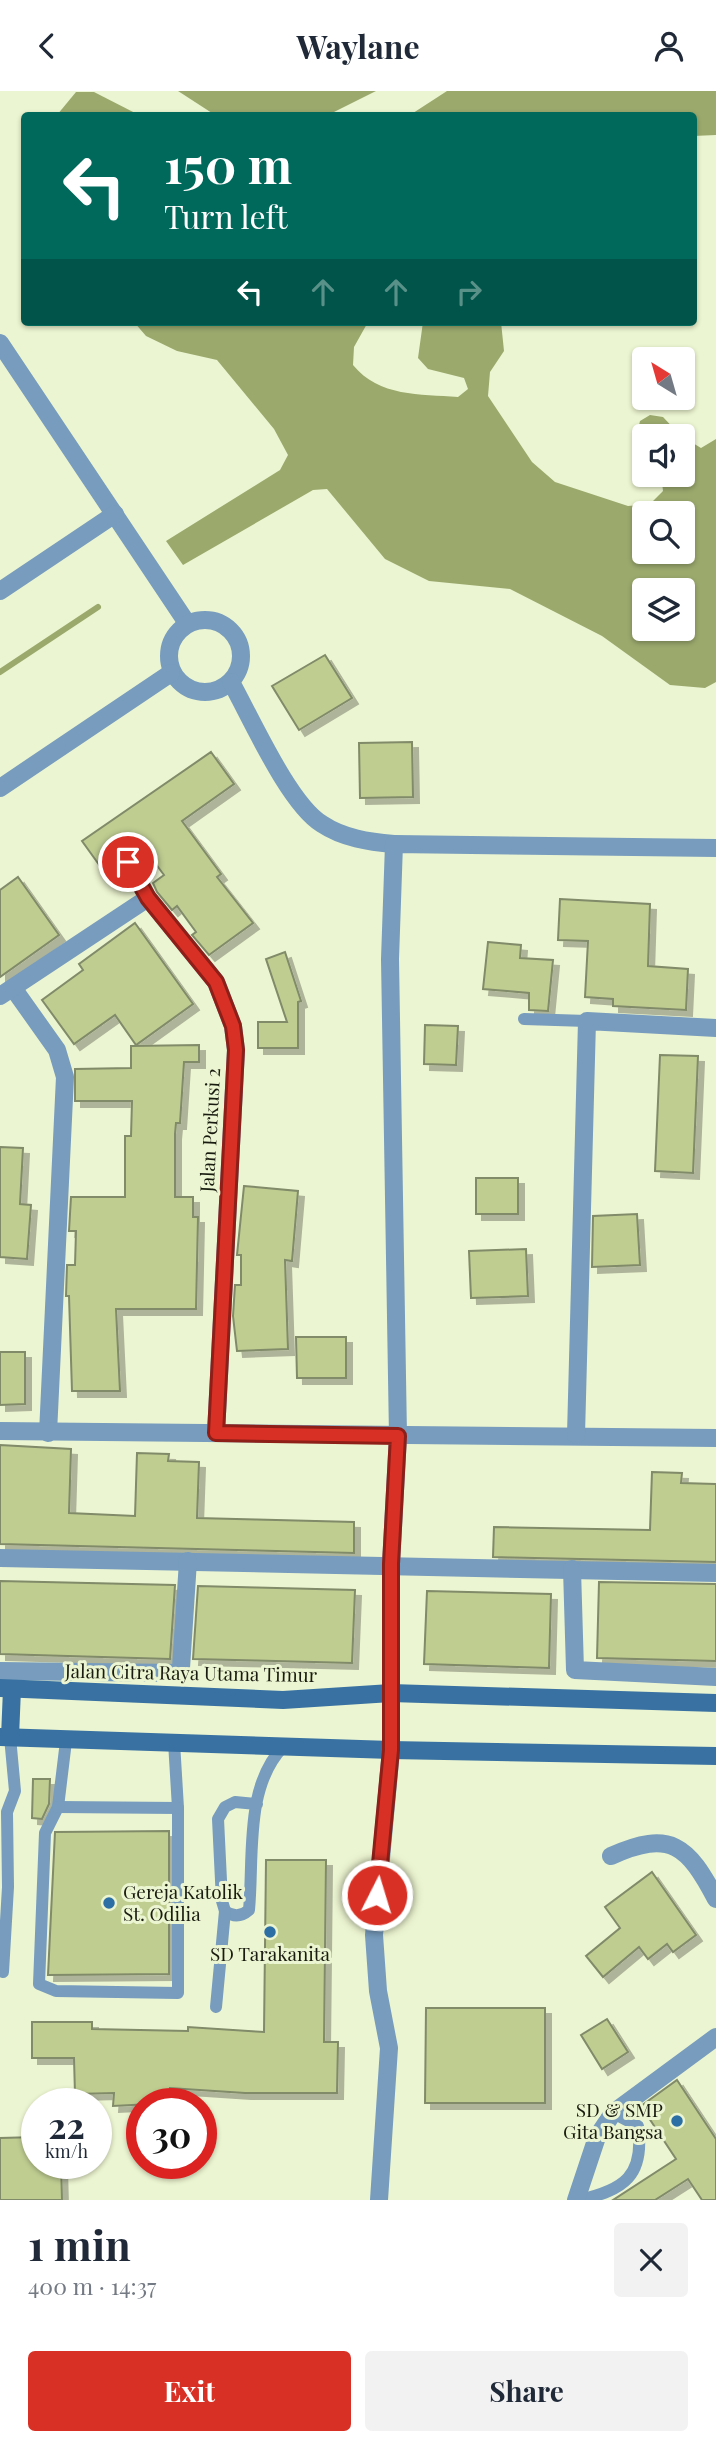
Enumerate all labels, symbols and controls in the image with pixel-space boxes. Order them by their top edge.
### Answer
text: Waylane [296,24,420,67]
icon: back [28,27,66,65]
icon: person [650,27,688,65]
text: 150 m [164,131,292,196]
icon: left [49,140,140,231]
text: Turn left [164,194,288,237]
icon: left [231,273,269,311]
icon: ahead [304,273,342,311]
icon: ahead [377,273,415,311]
icon: right [450,273,488,311]
north arrow [632,347,695,409]
map controls [632,347,695,641]
button: sound [632,424,695,487]
button: search [632,501,695,564]
button: layers [632,578,695,641]
pin [98,832,158,892]
icon: arrive [109,843,147,881]
street label: Jalan Perkusi 2 [193,1067,225,1194]
street label: Jalan Citra Raya Utama Timur [64,1657,318,1687]
position arrow [340,1858,414,1932]
place label: Gereja Katolik St. Odilia [123,1878,244,1926]
marker: Gereja Katolik St. Odilia [101,1895,117,1911]
marker: SD Tarakanita [262,1924,278,1940]
place label: SD Tarakanita [210,1940,331,1966]
speed limit sign: 30 [126,2088,217,2179]
place label: SD & SMP Gita Bangsa [563,2096,664,2144]
text: 22 [48,2101,85,2148]
marker: SD & SMP Gita Bangsa [669,2113,685,2129]
text: km/h [45,2139,88,2163]
text: 1 min [28,2216,131,2272]
button: close [614,2223,688,2297]
text: 400 m · 14:37 [28,2270,156,2301]
button: Exit [28,2351,351,2431]
button: Share [365,2351,688,2431]

